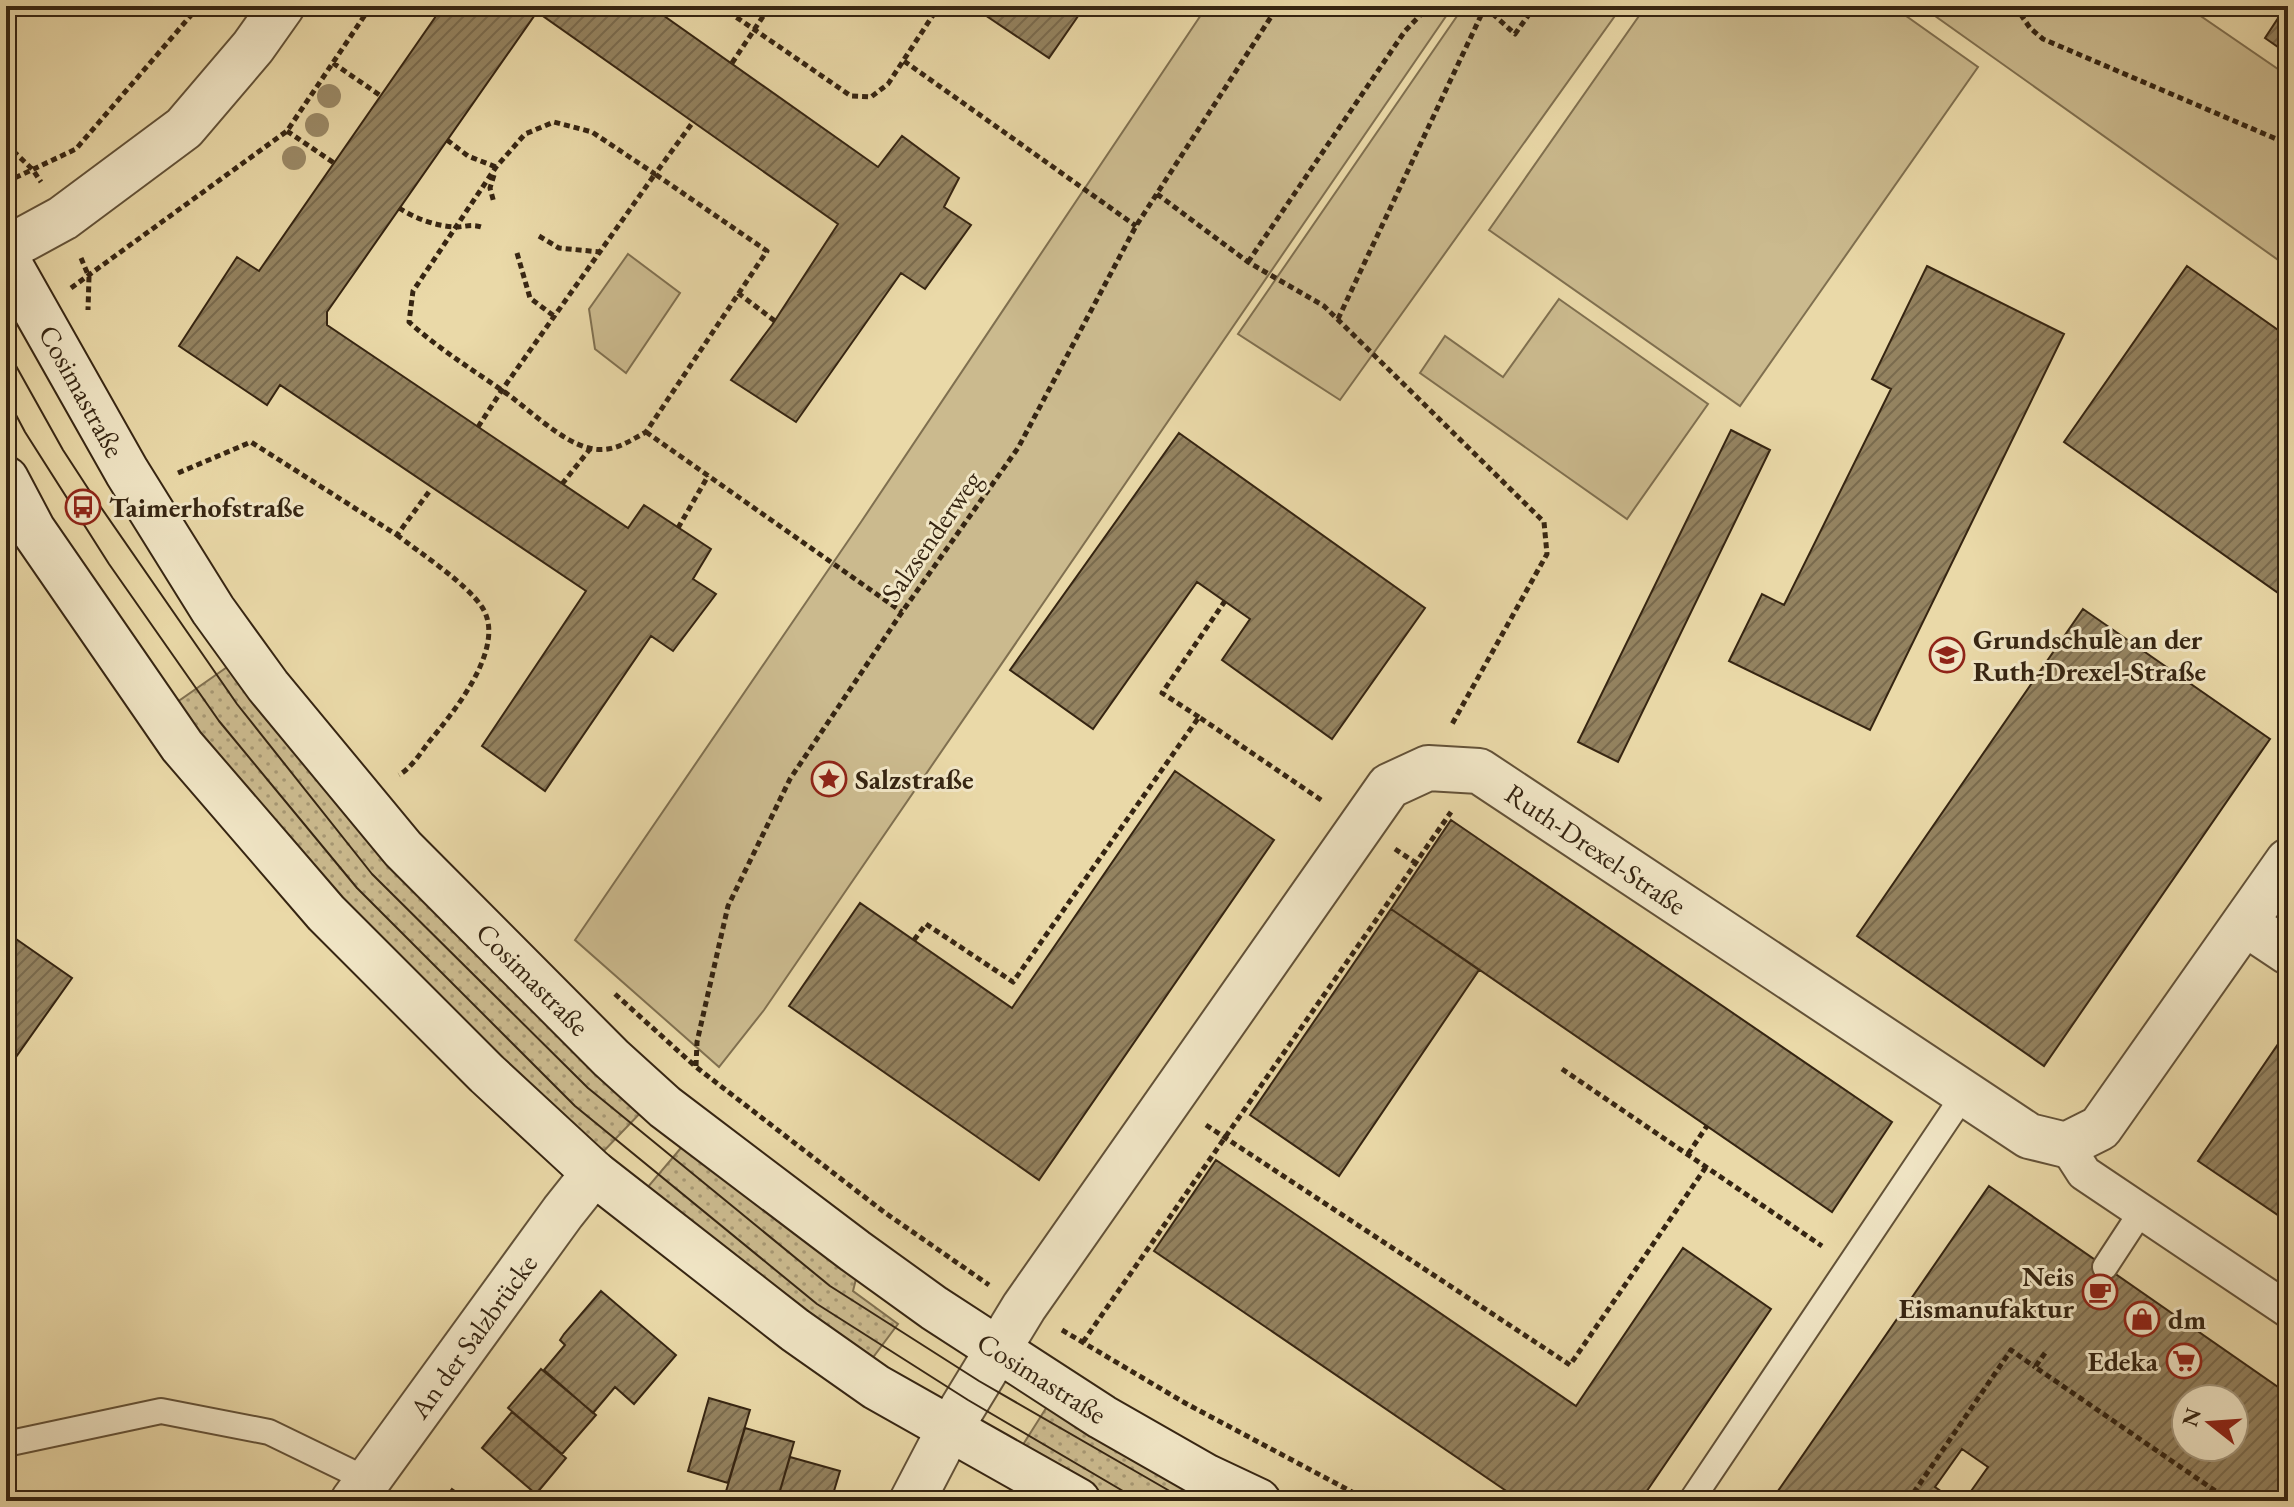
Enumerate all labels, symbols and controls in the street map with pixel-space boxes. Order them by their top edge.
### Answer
street label: Cosimastraße [31,318,133,464]
street label: Salzsenderweg [873,463,990,609]
bus stop icon: Taimerhofstraße [64,488,102,526]
place label: Taimerhofstraße [109,489,304,525]
place label: Grundschule an der Ruth-Drexel-Straße [1973,621,2206,689]
school or university icon: Grundschule an der Ruth-Drexel-Straße [1928,636,1966,674]
place icon: Salzstraße [810,760,848,798]
place label: Salzstraße [855,761,974,797]
street label: Ruth-Drexel-Straße [1499,775,1693,923]
street label: Cosimastraße [469,915,597,1043]
street label: An der Salzbrücke [400,1246,545,1426]
place label: Neis Eismanufaktur [1899,1258,2074,1326]
cafe icon: Neis Eismanufaktur [2081,1273,2119,1311]
shop icon: dm [2123,1300,2161,1338]
place label: dm [2168,1301,2206,1337]
street label: Cosimastraße [971,1324,1114,1432]
supermarket icon: Edeka [2165,1342,2203,1380]
place label: Edeka [2088,1343,2159,1379]
north arrow [2170,1383,2250,1463]
text: N [2175,1404,2208,1430]

